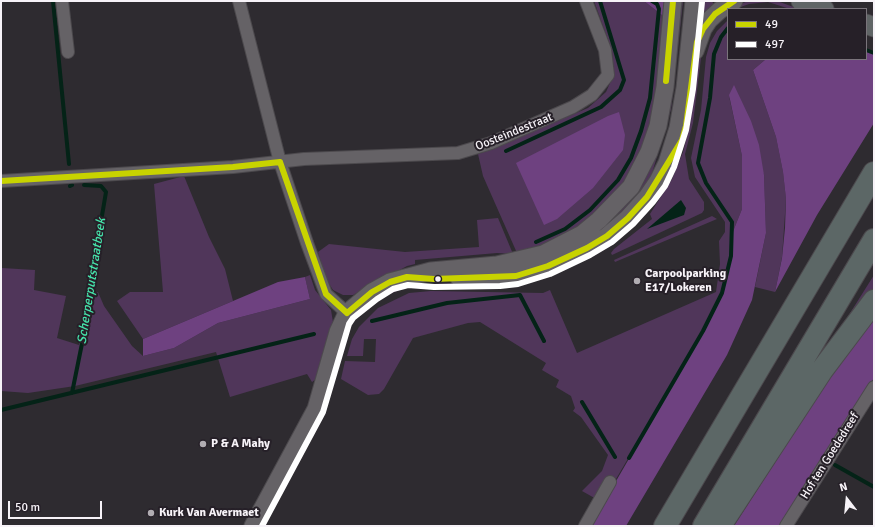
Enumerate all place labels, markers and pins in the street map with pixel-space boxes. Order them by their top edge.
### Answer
place label: Carpoolparking E17/Lokeren [645,267,726,295]
unlabelled marker [433,274,443,284]
marker: Carpoolparking E17/Lokeren [632,276,642,286]
place label: P & A Mahy [211,437,270,451]
marker: P & A Mahy [198,439,208,449]
place label: Kurk Van Avermaet [159,506,259,520]
marker: Kurk Van Avermaet [146,508,156,518]

